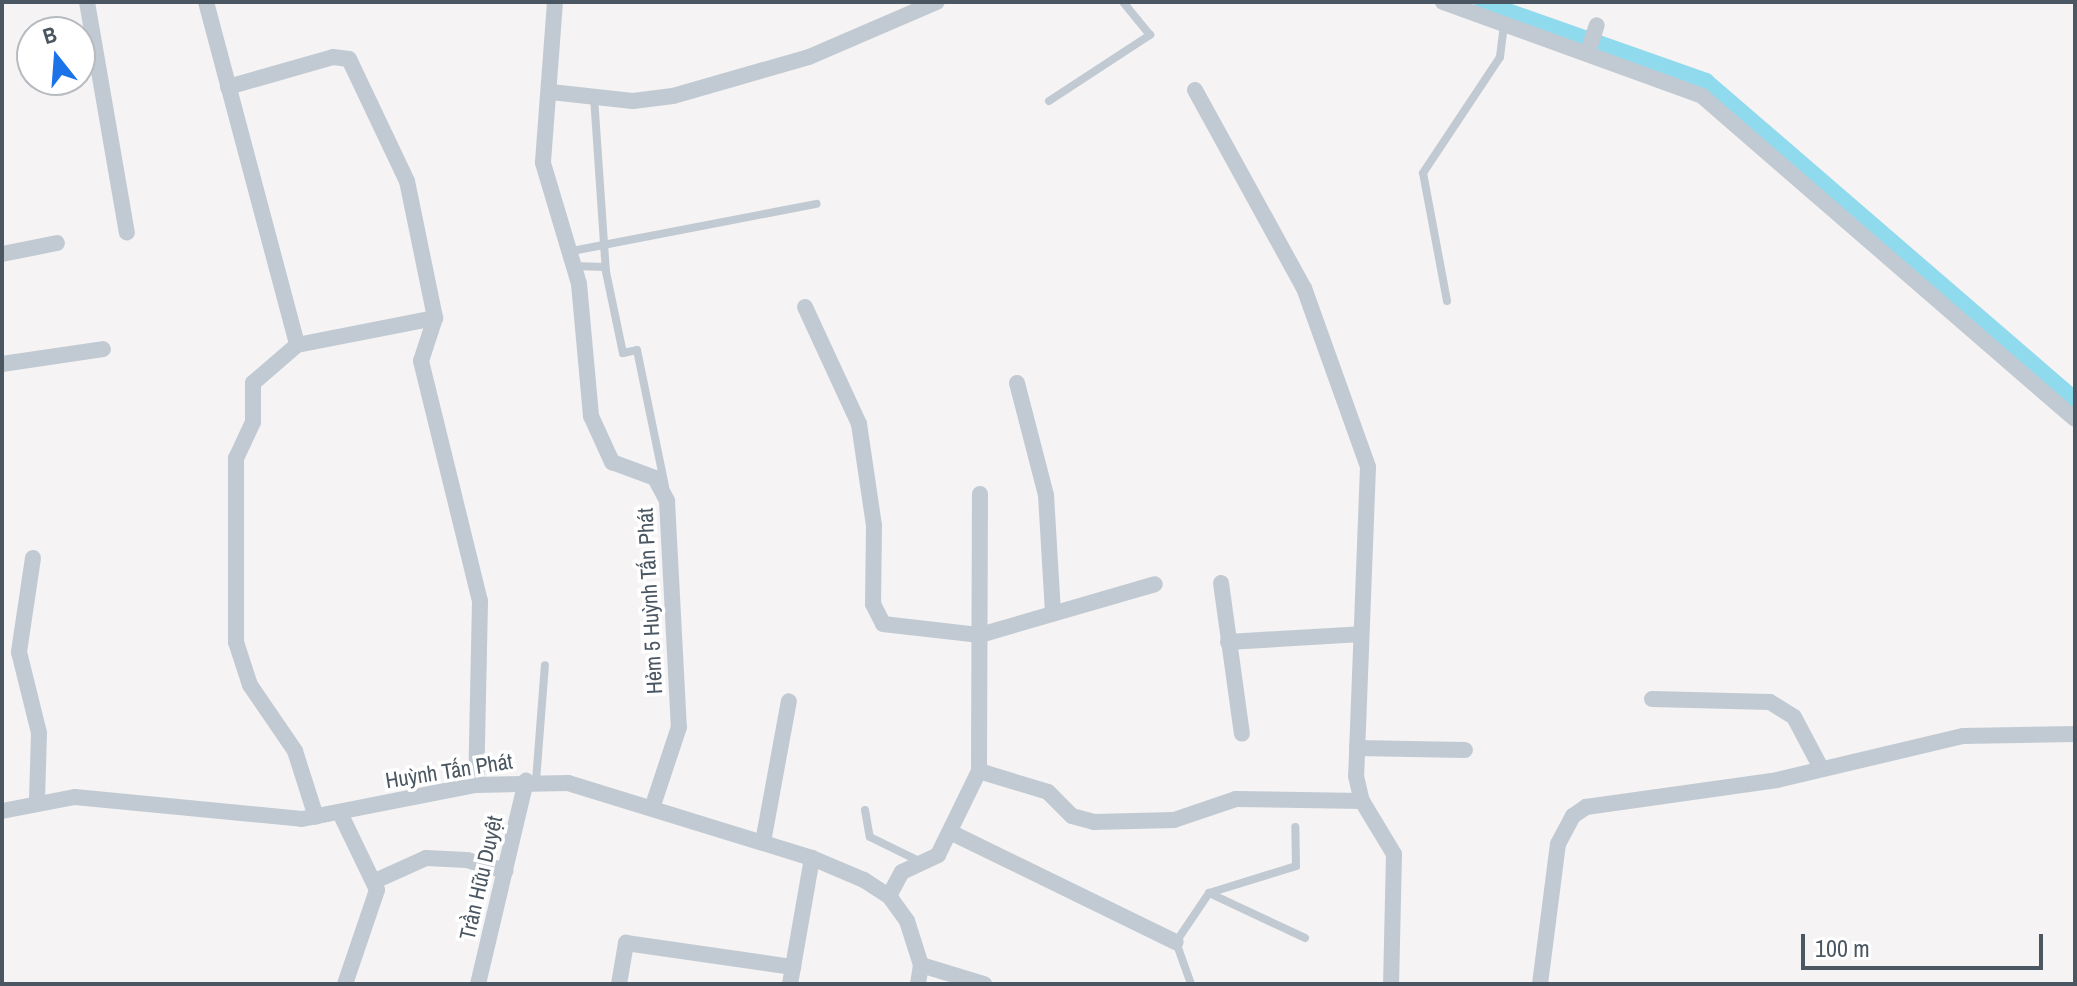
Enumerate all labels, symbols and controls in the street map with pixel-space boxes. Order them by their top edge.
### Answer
north arrow [16,16,96,96]
text: B [39,19,60,51]
street label: Hẻm 5 Huỳnh Tấn Phát [632,507,668,695]
street label: Huỳnh Tấn Phát [383,748,515,794]
street label: Trần Hữu Duyệt [454,813,508,943]
scale bar [1805,918,2047,968]
text: 100 m [1815,932,1870,964]

